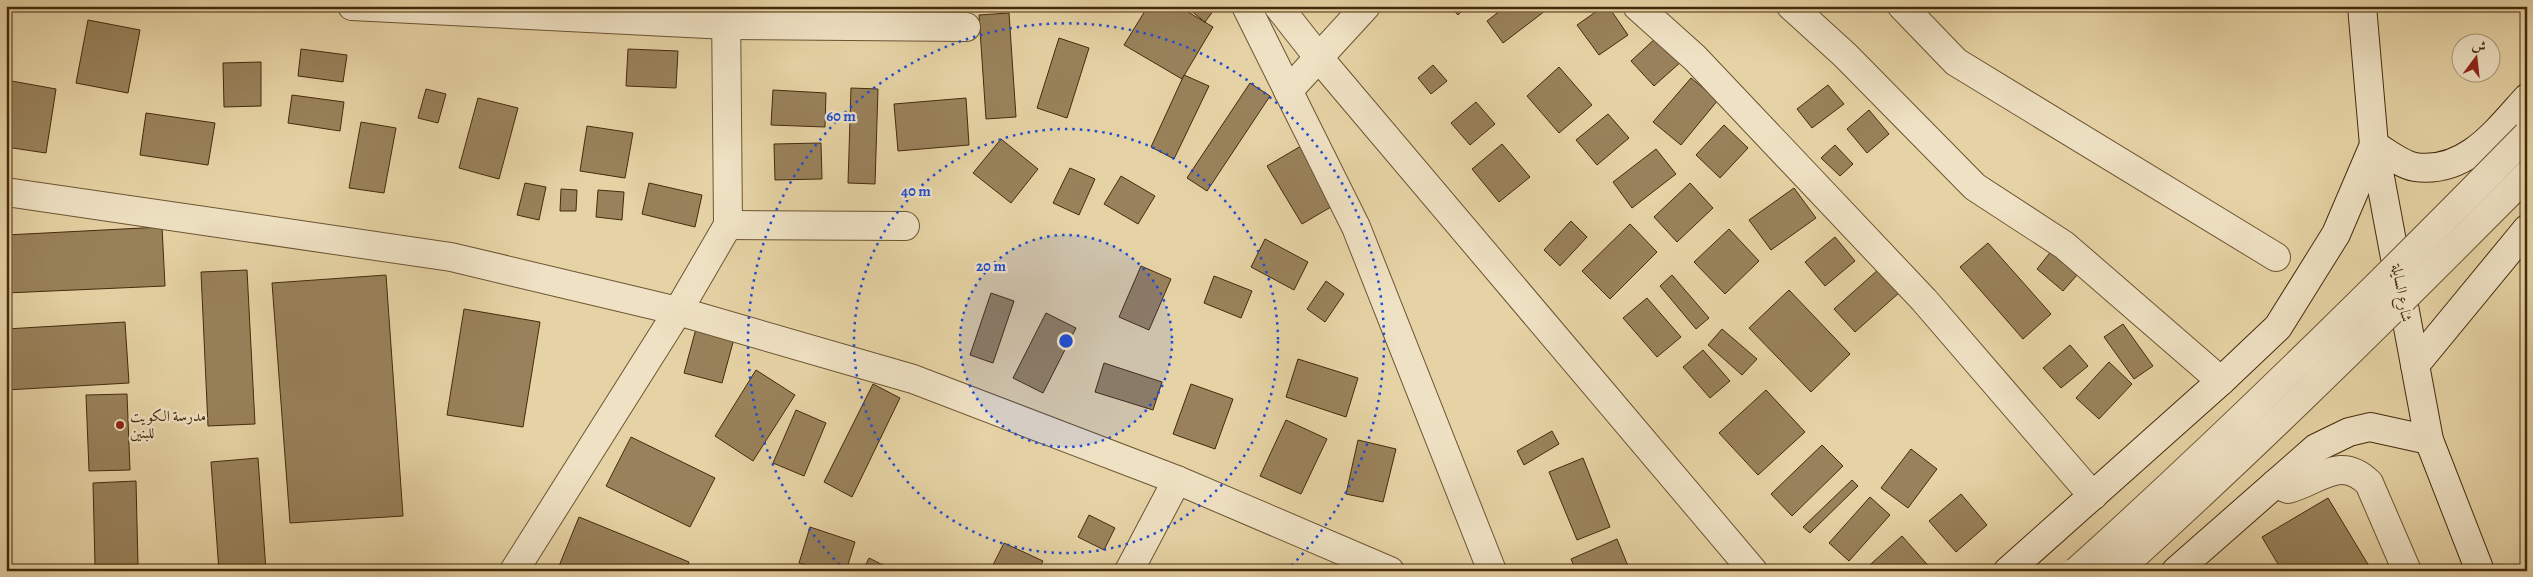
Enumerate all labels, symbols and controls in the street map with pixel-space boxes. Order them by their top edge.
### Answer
north arrow [2450,32,2500,82]
text: ش [2470,35,2489,57]
text: 60 m [826,106,856,126]
text: 40 m [901,181,931,201]
text: 20 m [976,256,1006,276]
street label: شارع السايلة [2384,261,2417,324]
centre of rings [1057,332,1075,350]
place label: مدرسة الكويت للبنين [130,406,206,443]
marker: مدرسة الكويت للبنين [114,419,126,431]

